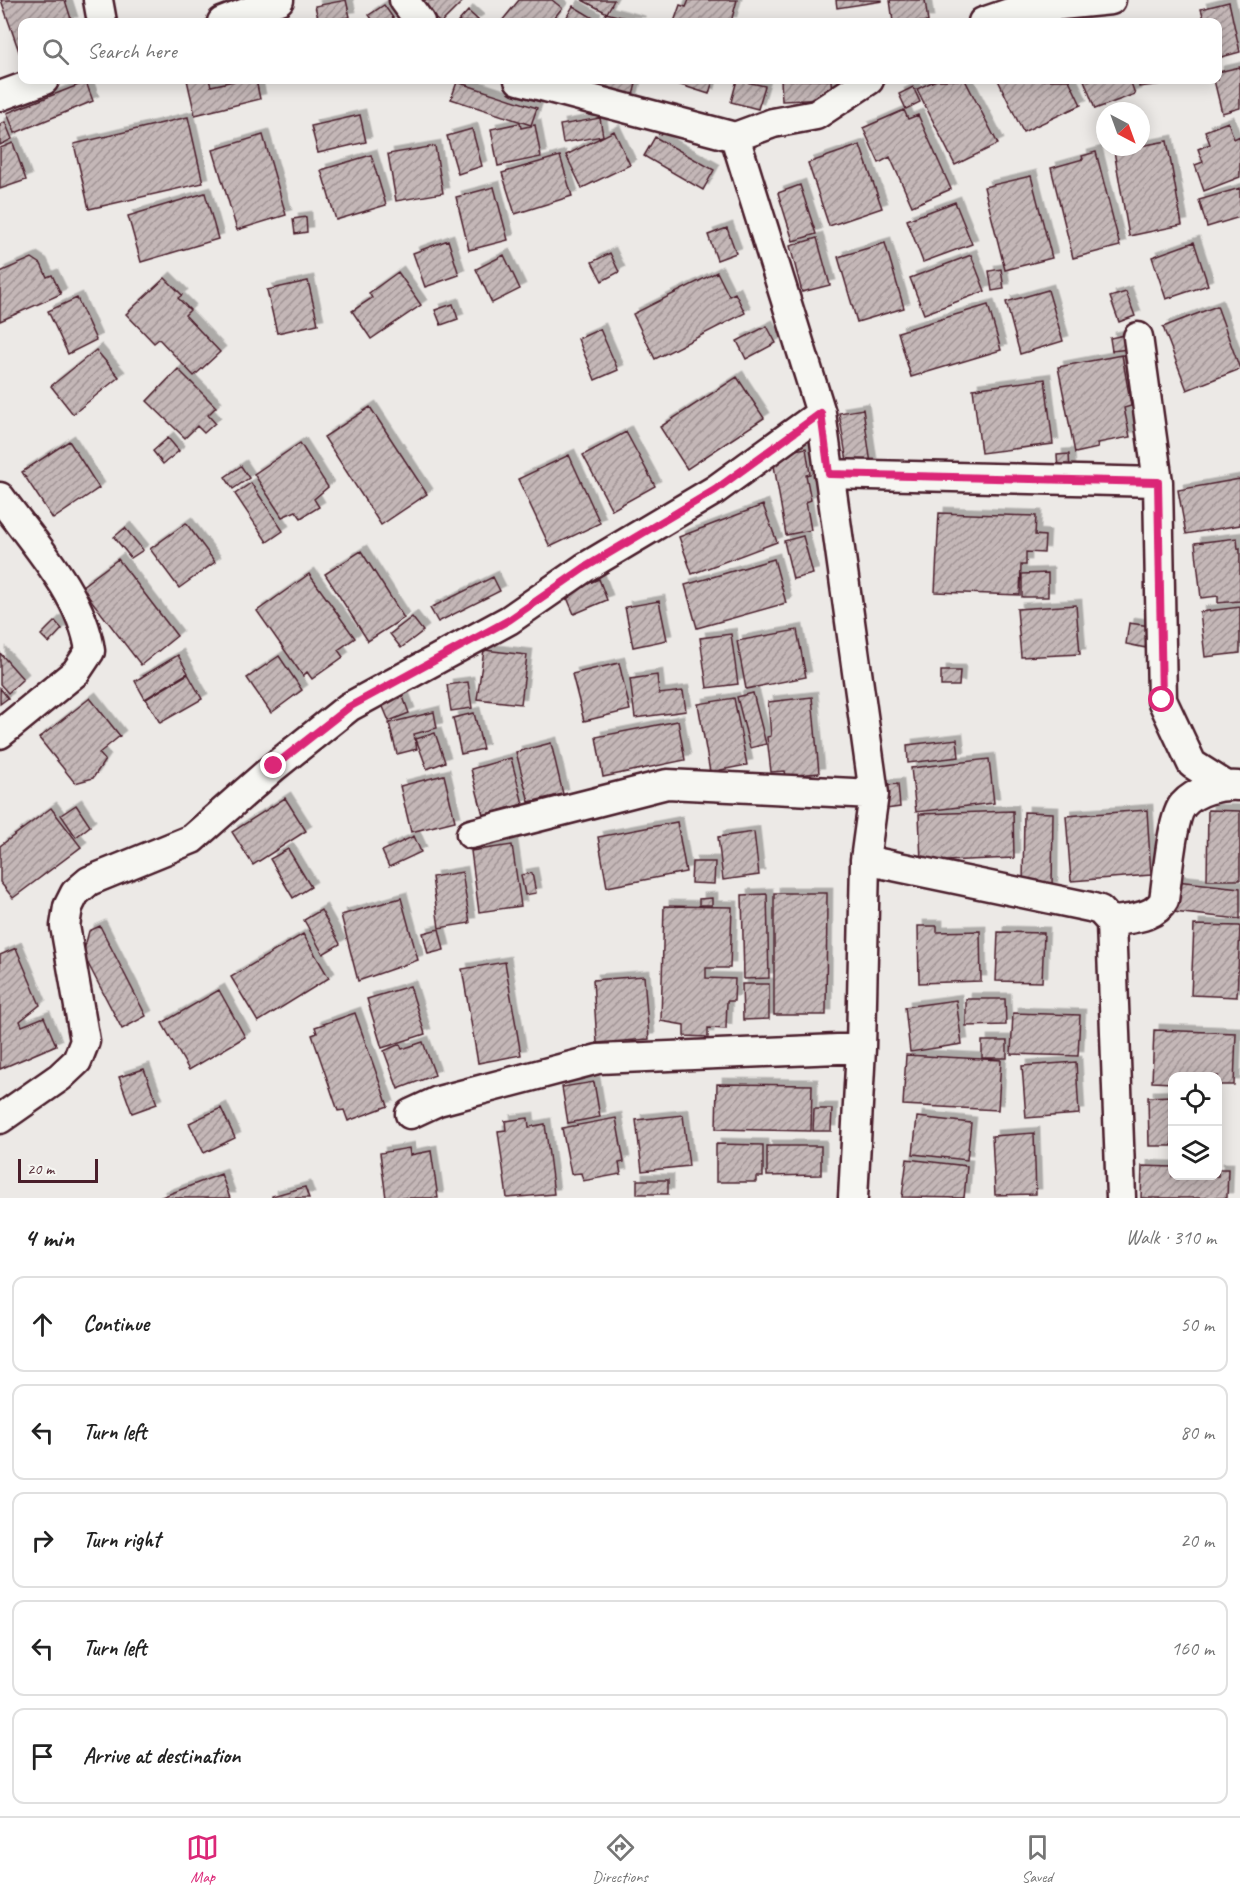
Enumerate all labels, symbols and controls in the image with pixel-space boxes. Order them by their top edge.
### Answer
search box [18,18,1222,84]
icon: search [39,35,72,68]
text: Search here [87,37,177,65]
north arrow [1096,102,1150,156]
route start [1148,686,1174,712]
route end [260,752,286,778]
map controls [1168,1072,1222,1180]
button: locate [1168,1072,1222,1126]
button: layers [1168,1126,1222,1180]
scale bar [18,1156,98,1184]
text: 20 m [27,1159,54,1179]
text: 4 min [24,1221,74,1254]
text: Walk · 310 m [1126,1225,1216,1250]
icon: ahead [26,1308,59,1341]
text: Continue [83,1310,149,1338]
text: 50 m [1180,1312,1214,1337]
icon: left [26,1416,59,1449]
text: Turn left [83,1418,147,1446]
text: 80 m [1180,1420,1214,1445]
icon: right [26,1524,59,1557]
text: Turn right [83,1526,160,1554]
text: 20 m [1180,1528,1214,1553]
icon: left [26,1632,59,1665]
text: Turn left [83,1634,147,1662]
text: 160 m [1171,1636,1214,1661]
icon: arrive [26,1740,59,1773]
text: Arrive at destination [83,1742,240,1770]
tab: Map [186,1831,219,1887]
tab: Directions [592,1831,648,1887]
tab: Saved [1021,1831,1054,1887]

